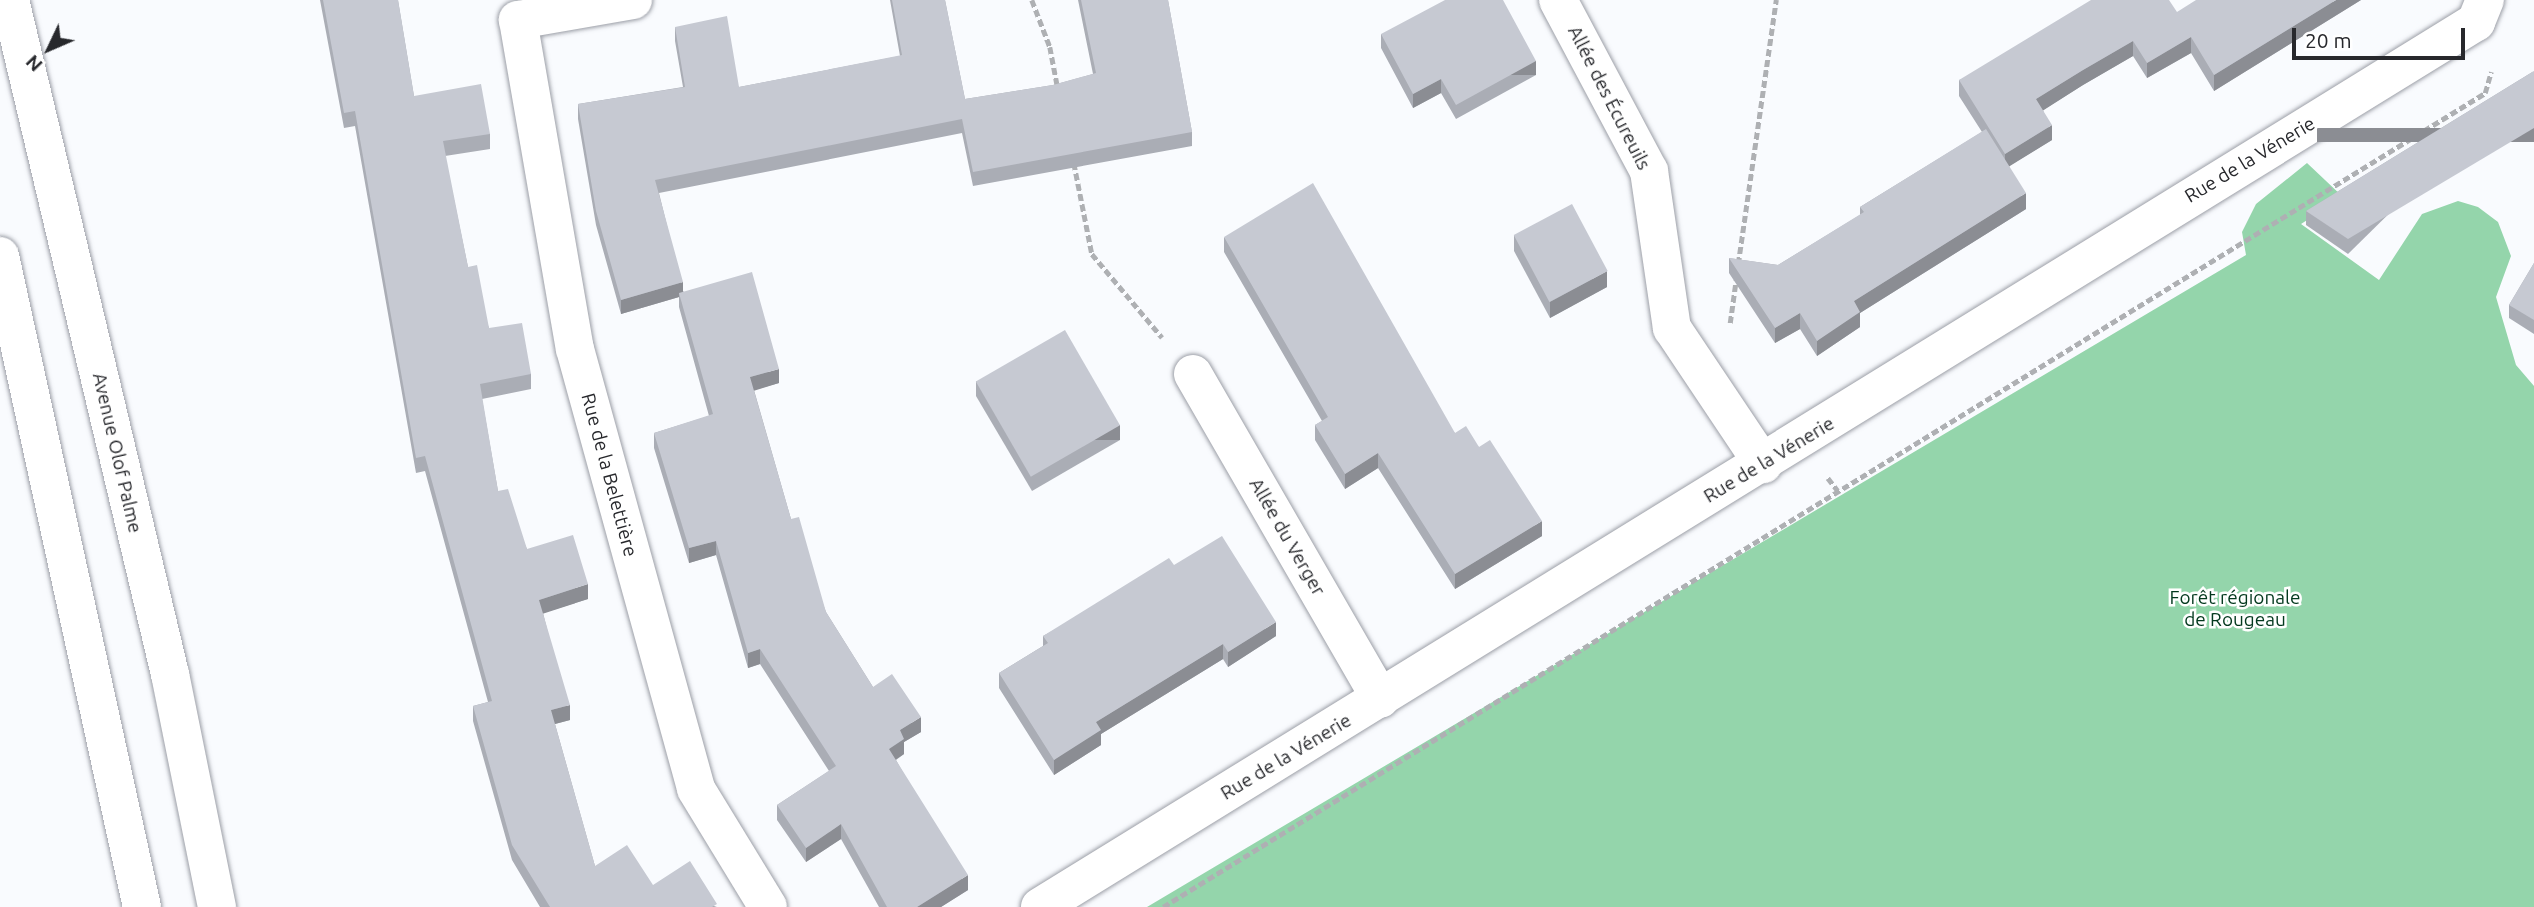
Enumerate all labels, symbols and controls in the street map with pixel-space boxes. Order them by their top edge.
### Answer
north arrow [14,14,84,84]
scale bar [2296,14,2469,58]
street label: Allée des Écureuils [1563,22,1655,174]
text: 20 m [2305,28,2352,52]
text: N [21,51,47,76]
street label: Rue de la Vénerie [2181,112,2319,208]
street label: Avenue Olof Palme [87,371,147,535]
street label: Rue de la Belettière [576,391,642,559]
street label: Rue de la Vénerie [1700,412,1838,508]
street label: Allée du Verger [1244,474,1330,600]
park label: Forêt régionale de Rougeau [2170,587,2300,631]
street label: Rue de la Vénerie [1217,709,1355,805]

